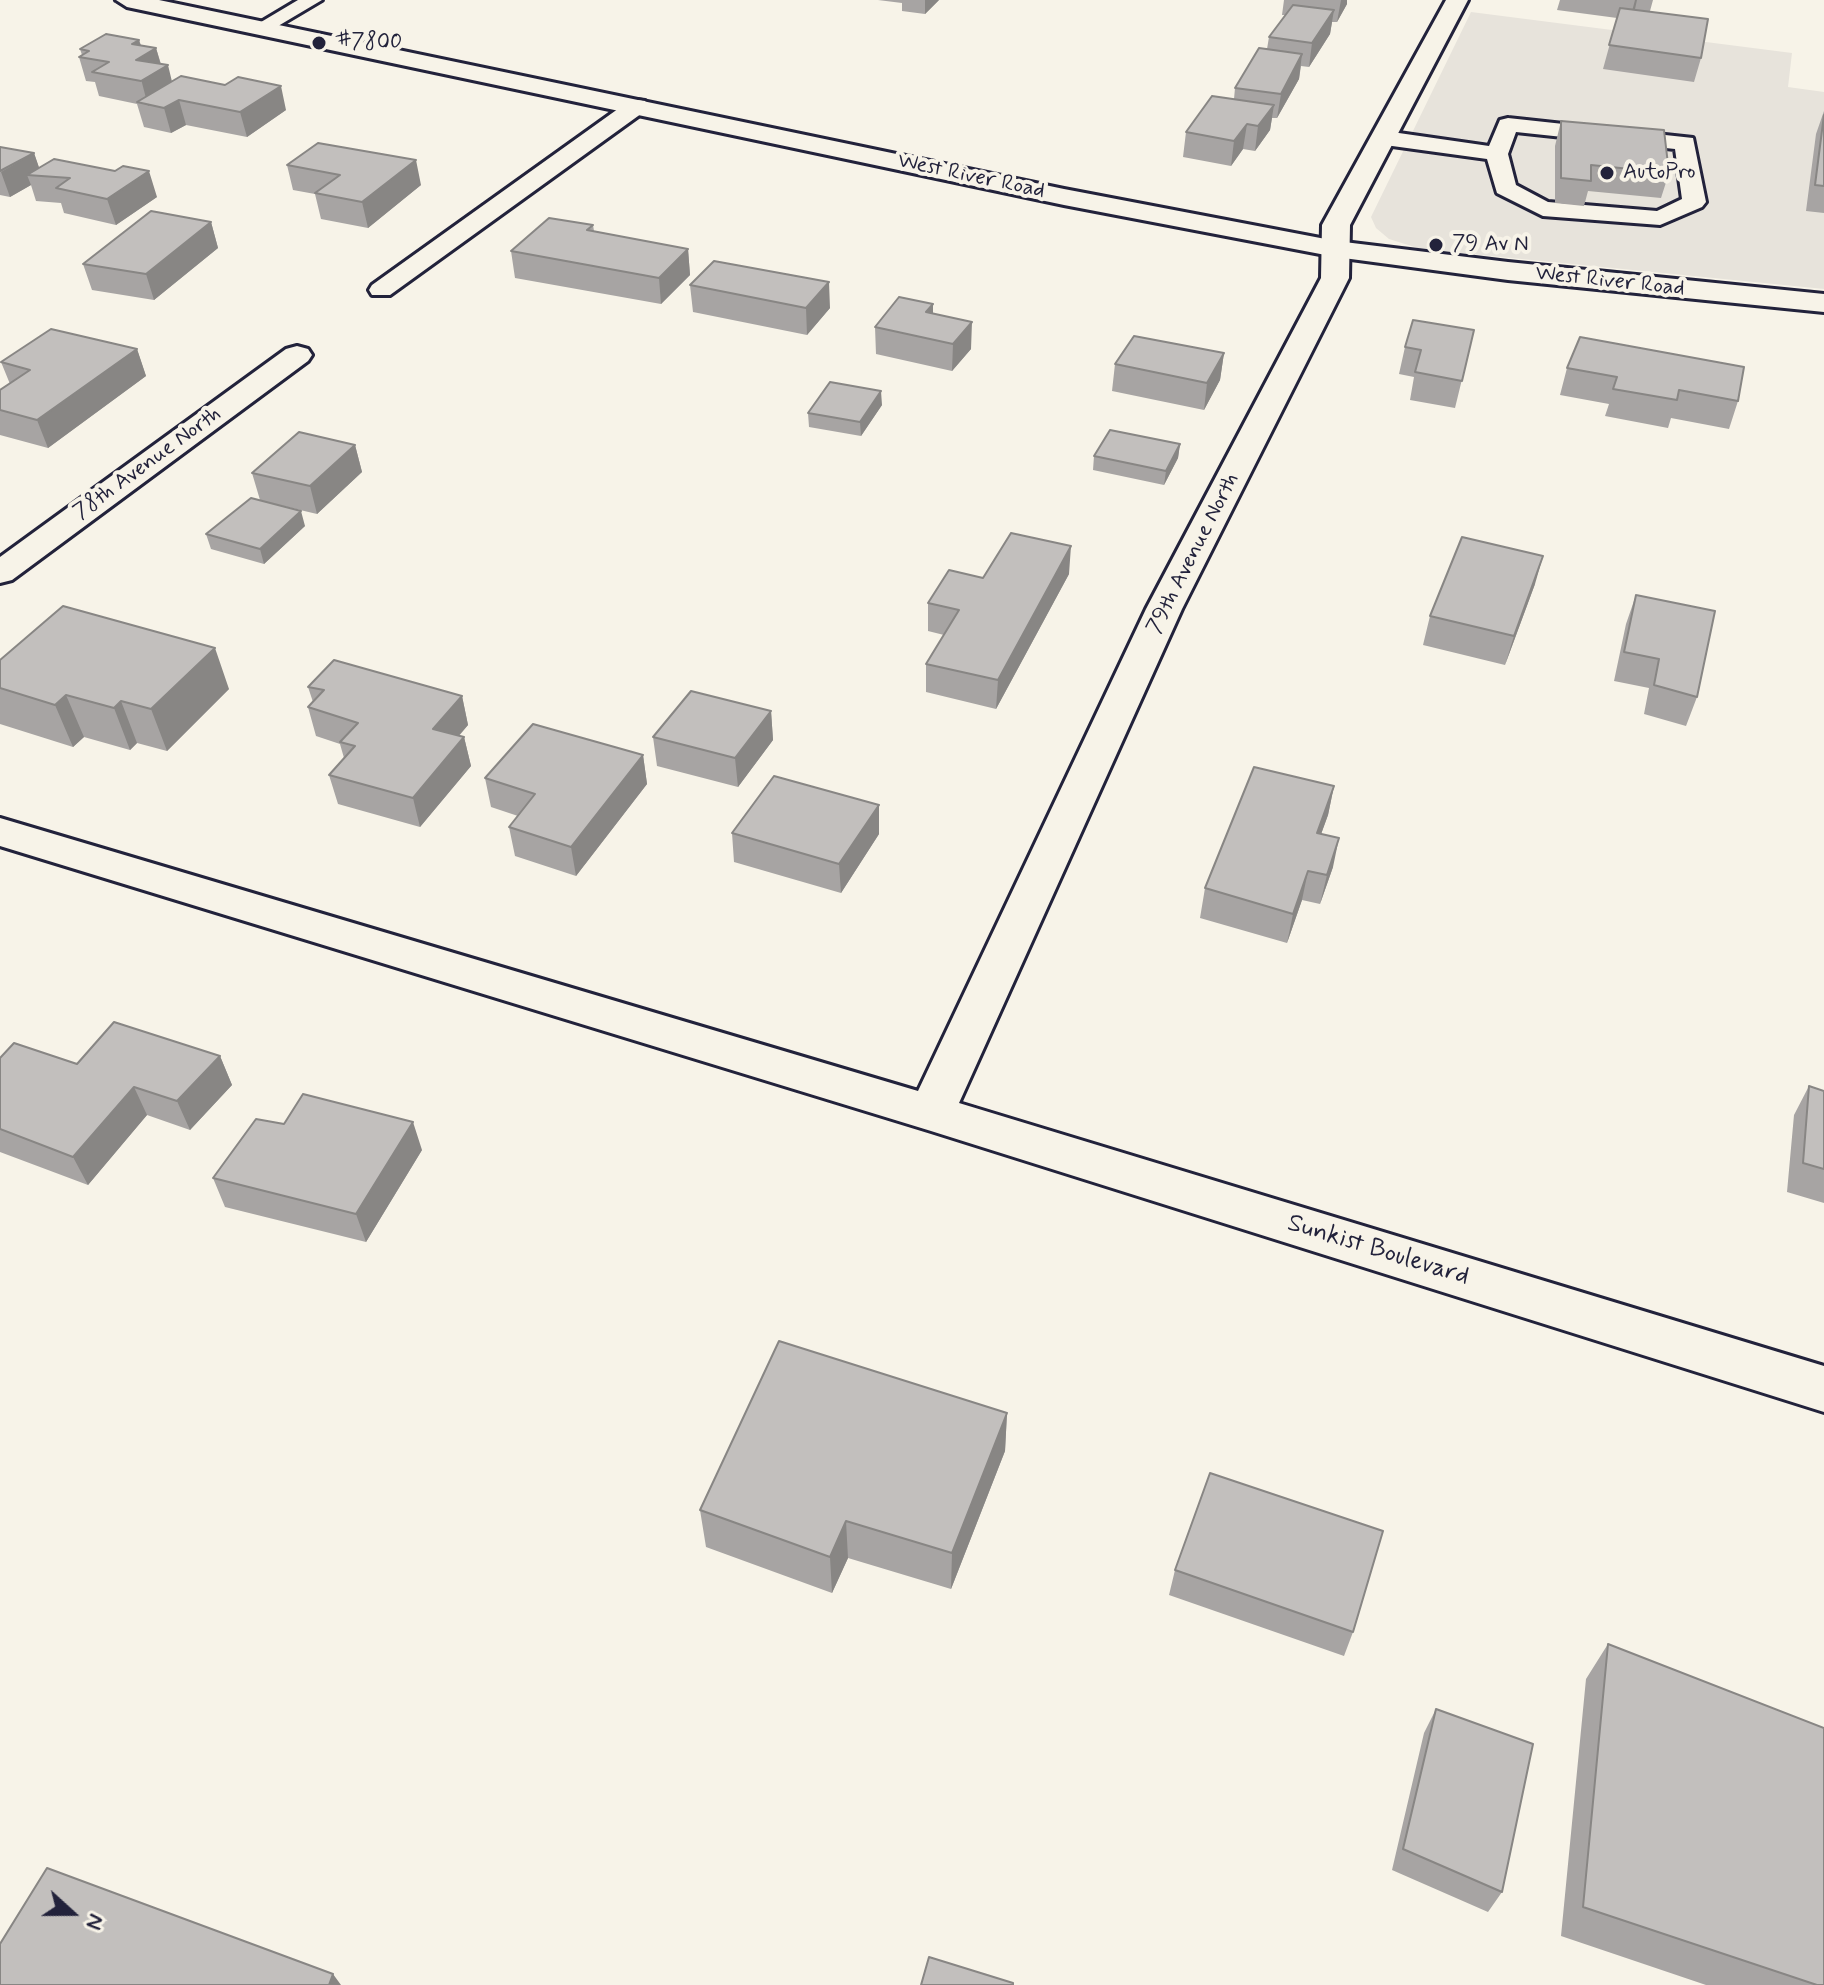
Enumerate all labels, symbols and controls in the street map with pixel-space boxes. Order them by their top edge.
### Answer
place label: #7800 [335,30,402,56]
marker: #7800 [310,34,328,52]
street label: West River Road [895,149,1047,205]
place label: AutoPro [1623,160,1695,186]
marker: AutoPro [1598,164,1616,182]
place label: 79 Av N [1452,232,1529,258]
marker: 79 Av N [1427,236,1445,254]
street label: West River Road [1534,261,1686,303]
street label: 78th Avenue North [69,402,227,526]
street label: 79th Avenue North [1142,469,1246,639]
street label: Sunkist Boulevard [1283,1209,1473,1293]
north arrow [32,1873,112,1953]
text: N [79,1910,110,1933]

